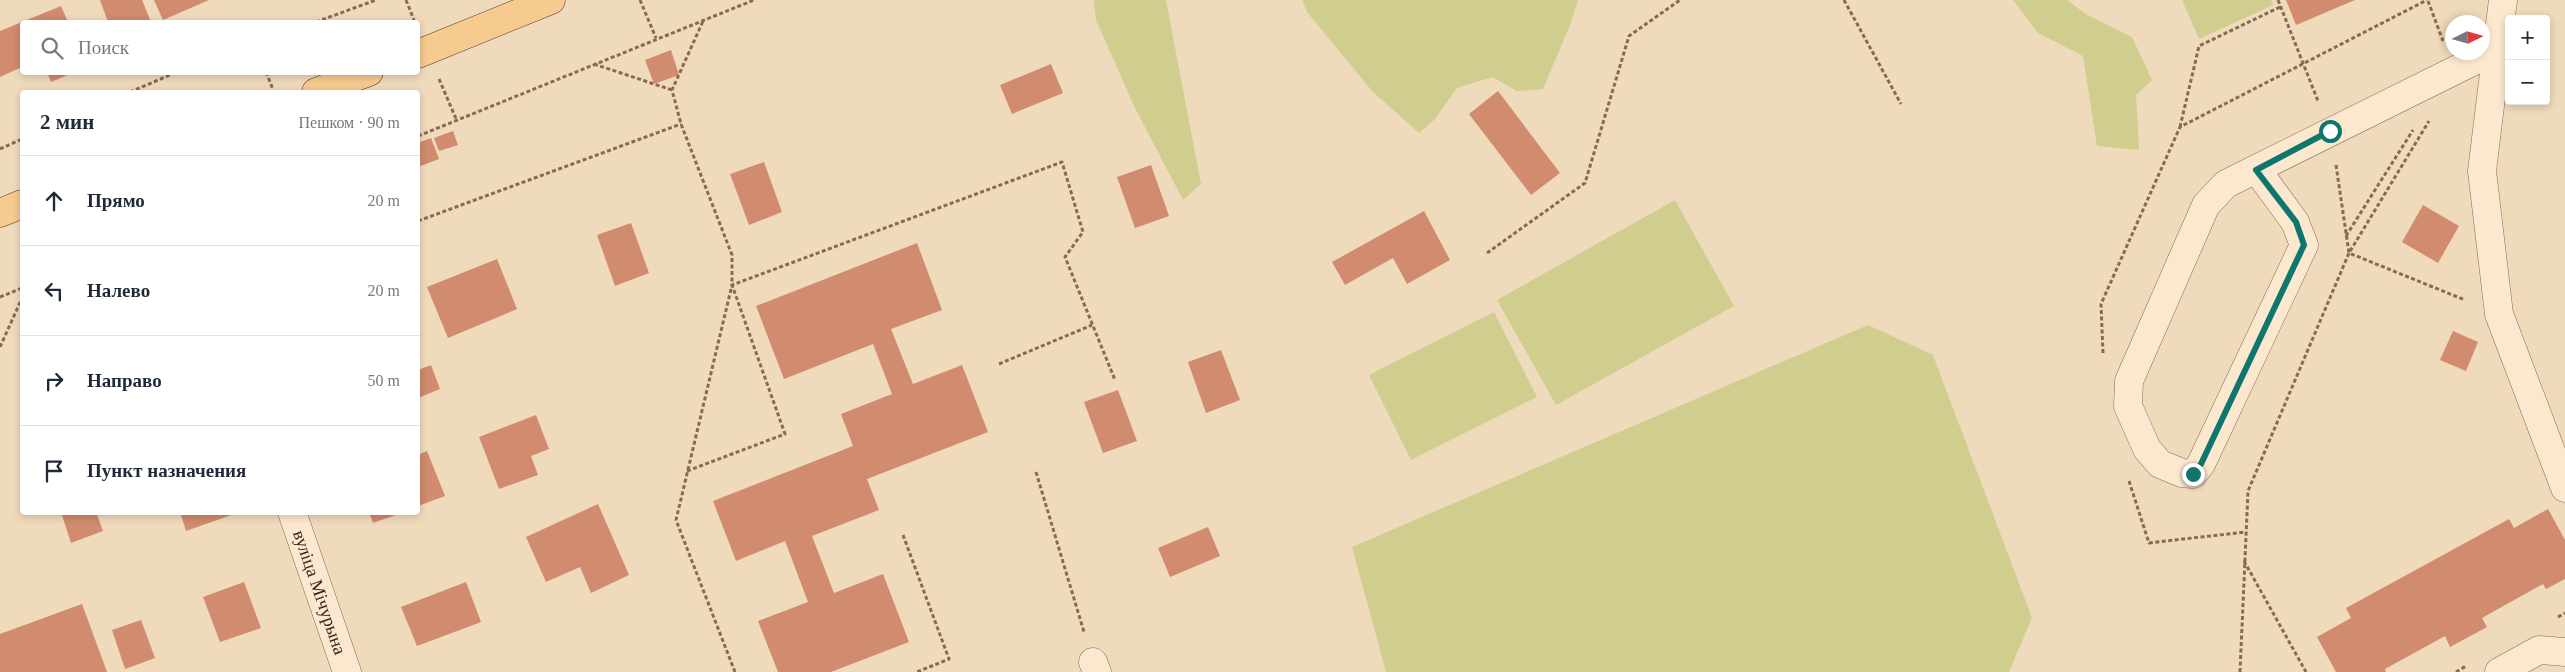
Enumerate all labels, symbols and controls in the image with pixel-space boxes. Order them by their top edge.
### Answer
north arrow [2445,15,2490,60]
map controls [2505,15,2550,105]
button: + [2505,15,2550,60]
search box [20,20,420,75]
icon: search [38,34,66,62]
text: Поиск [78,37,129,58]
button: − [2505,60,2550,105]
text: 2 мин [40,110,94,134]
text: Пешком · 90 m [298,114,400,131]
route start [2319,120,2342,143]
icon: ahead [40,187,68,215]
text: Прямо [87,190,145,211]
text: 20 m [368,192,400,209]
icon: left [40,277,68,305]
text: Налево [87,280,150,301]
text: 20 m [368,282,400,299]
icon: right [40,367,68,395]
text: Направо [87,370,162,391]
text: 50 m [368,372,400,389]
icon: arrive [40,457,68,485]
text: Пункт назначения [87,460,246,481]
route end [2182,463,2205,486]
street label: вуліца Мічурына [289,528,350,657]

